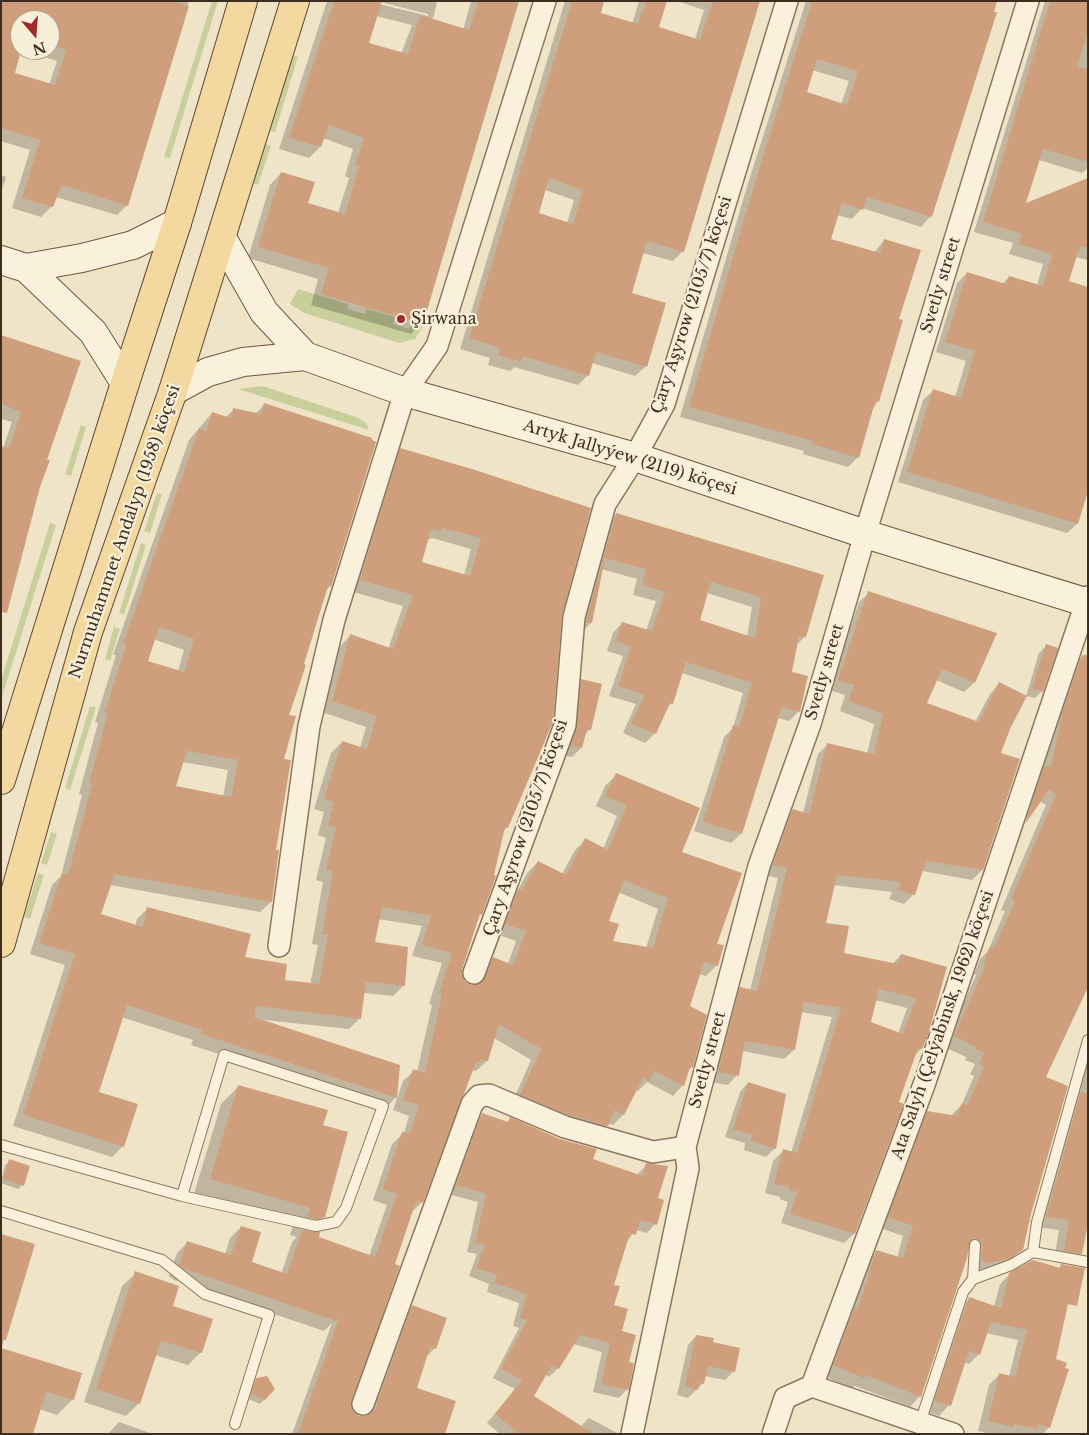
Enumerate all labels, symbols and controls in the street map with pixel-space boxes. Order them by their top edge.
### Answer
north arrow [10,10,60,60]
text: N [30,38,48,59]
street label: Çary Aşyrow (2105/7) köçesi [648,194,736,416]
street label: Svetly street [917,235,965,335]
place label: Şirwana [411,309,477,329]
marker: Şirwana [395,313,407,325]
street label: Nurmuhammet Andalyp (1958) köçesi [66,383,184,681]
street label: Artyk Jallyýew (2119) köçesi [521,416,739,500]
street label: Svetly street [802,621,848,723]
street label: Çary Aşyrow (2105/7) köçesi [480,717,572,939]
street label: Ata Salyh (Çelýabinsk, 1962) köçesi [888,888,998,1162]
street label: Svetly street [686,1009,730,1111]

